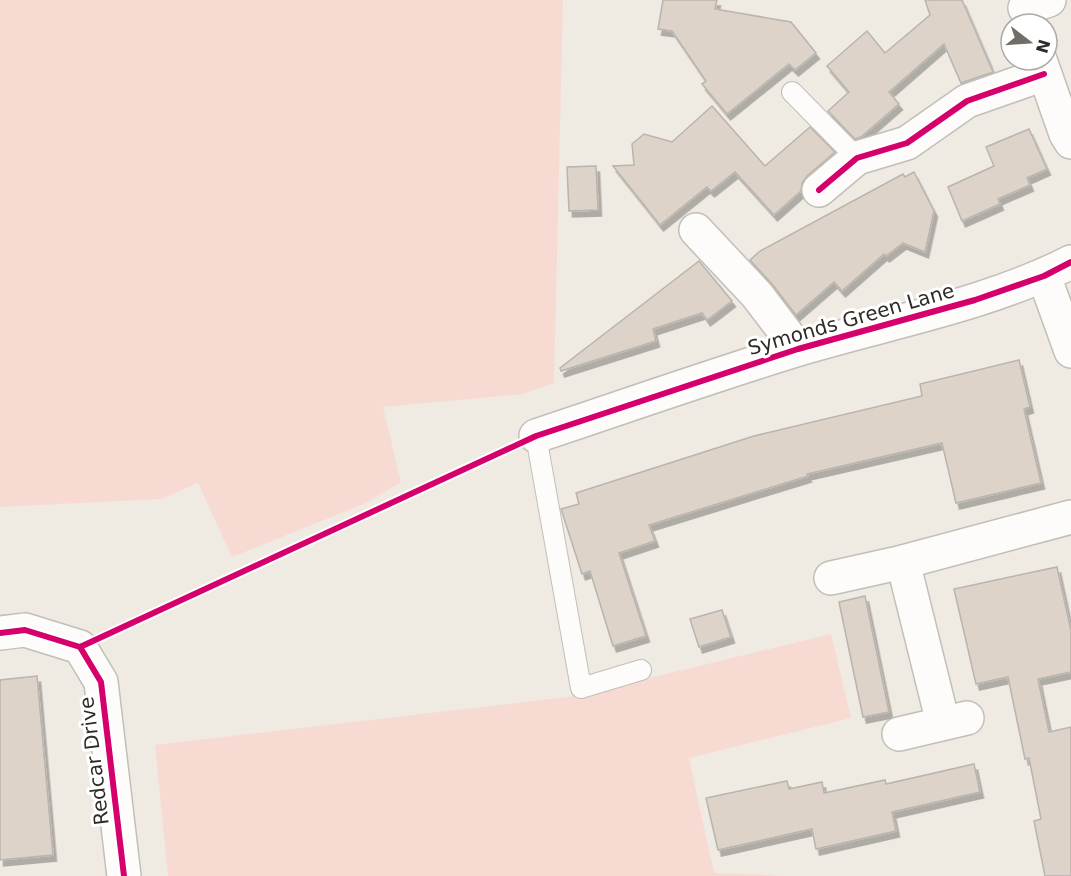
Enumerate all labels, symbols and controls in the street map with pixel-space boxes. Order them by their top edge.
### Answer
north arrow [999,12,1059,72]
text: N [1032,37,1054,55]
street label: Symonds Green Lane [745,278,957,360]
street label: Redcar Drive [74,695,114,827]

